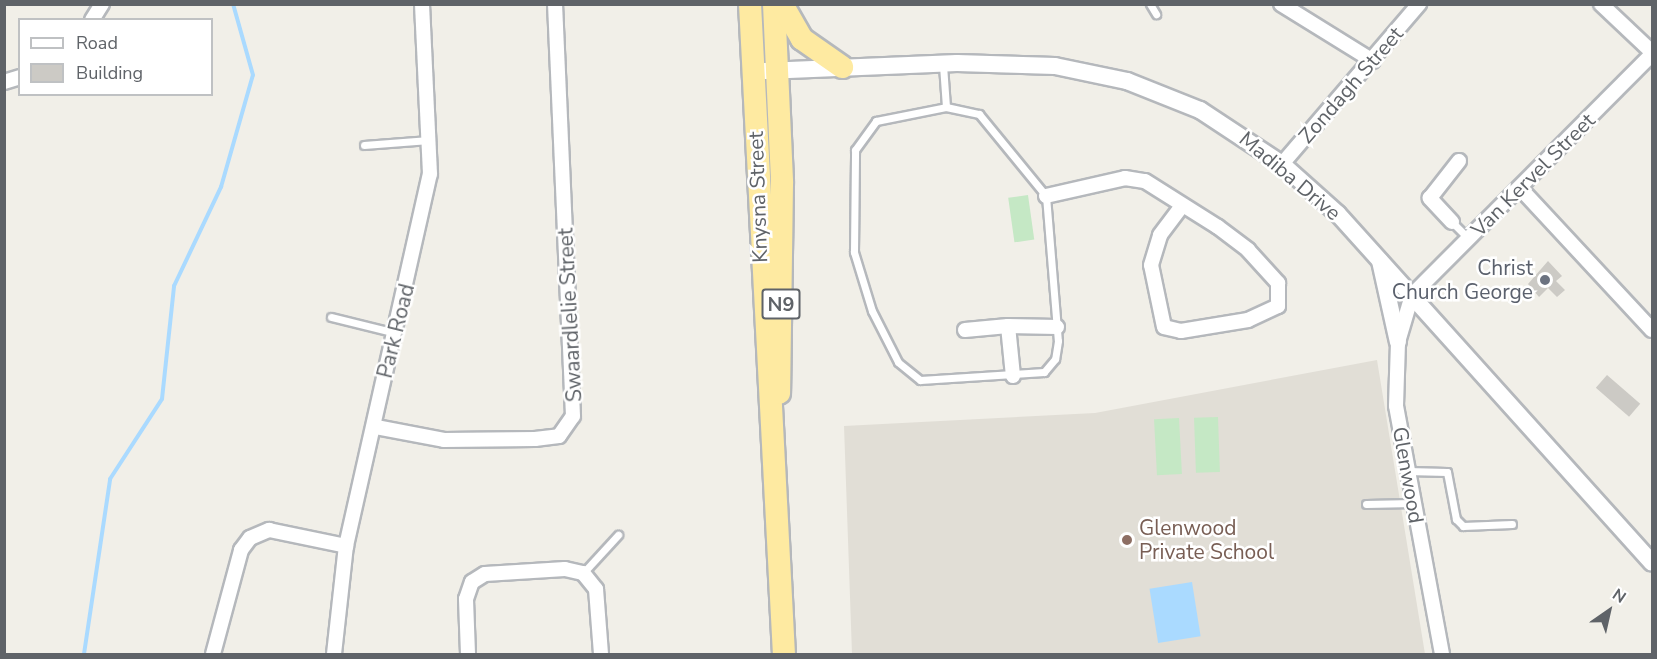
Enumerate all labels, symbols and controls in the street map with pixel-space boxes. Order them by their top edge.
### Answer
legend [18,18,213,96]
street label: Zondagh Street [1294,22,1408,148]
text: Road [76,31,118,55]
text: Building [76,61,143,85]
street label: Van Kervel Street [1466,108,1600,242]
street label: Madiba Drive [1234,126,1346,226]
street label: Knysna Street [743,131,773,263]
street label: Swaardlelie Street [553,227,587,403]
place label: Christ Church George [1392,255,1533,305]
marker: Christ Church George [1538,273,1552,287]
street label: Park Road [372,281,420,381]
road number: N9 [762,287,800,321]
street label: Glenwood [1387,425,1429,525]
place label: Glenwood Private School [1139,515,1274,565]
marker: Glenwood Private School [1120,533,1134,547]
north arrow [1579,581,1639,641]
text: N [1608,584,1630,609]

